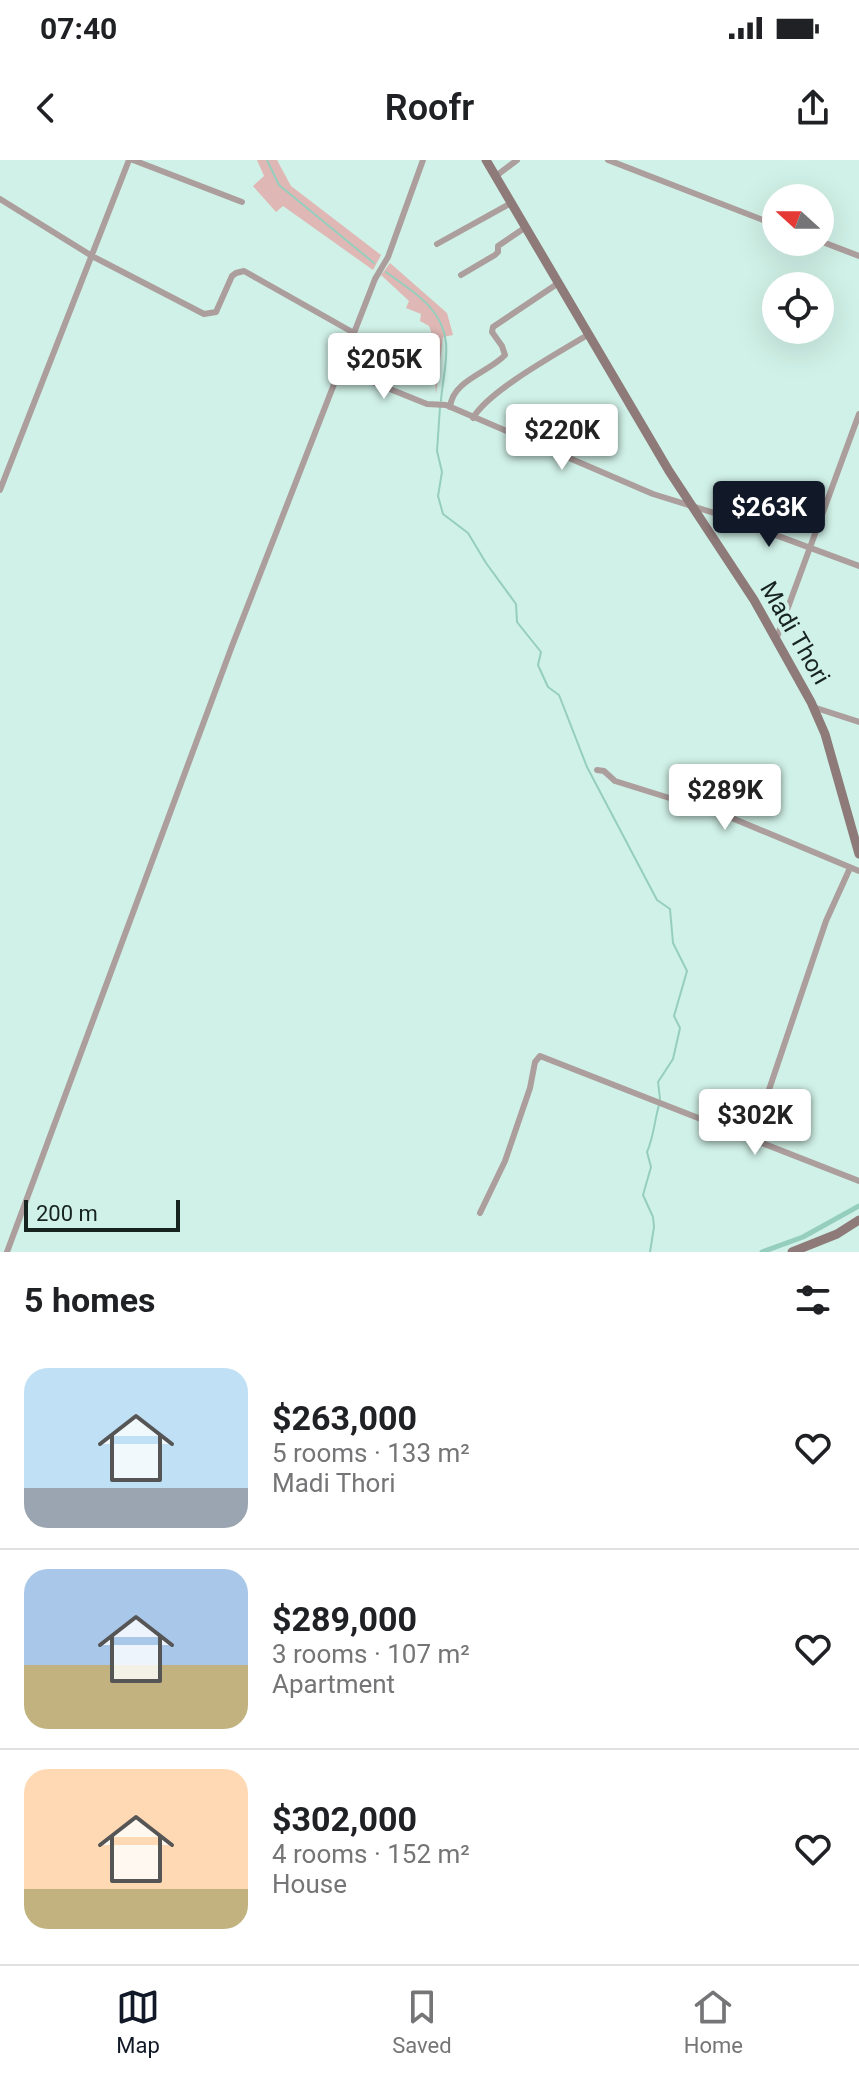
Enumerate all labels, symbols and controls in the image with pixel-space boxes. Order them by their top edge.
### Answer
text: 07:40 [40,11,117,46]
icon: back [24,86,68,130]
icon: share [791,86,835,130]
text: Roofr [385,87,474,129]
north arrow [762,184,834,256]
map controls [762,184,834,344]
button: locate [762,272,834,344]
pin: $205K [328,333,440,401]
text: $205K [346,344,422,374]
pin: $220K [506,404,618,472]
text: $220K [524,415,600,445]
pin: $263K [713,481,825,549]
text: $263K [731,492,807,522]
street label: Madi Thori [754,577,836,689]
pin: $289K [669,764,781,832]
text: $289K [687,775,763,805]
pin: $302K [699,1089,811,1157]
text: $302K [717,1100,793,1130]
scale bar [24,1196,180,1232]
text: 200 m [36,1201,98,1226]
icon: filters [791,1278,835,1322]
text: 5 homes [24,1280,155,1320]
text: $263,000 [272,1398,417,1438]
icon: home [88,1400,184,1496]
icon: heart [791,1426,835,1470]
text: 5 rooms · 133 m² [272,1438,470,1468]
text: Madi Thori [272,1468,396,1498]
text: $289,000 [272,1599,417,1639]
icon: home [88,1601,184,1697]
icon: heart [791,1627,835,1671]
text: 3 rooms · 107 m² [272,1639,470,1669]
text: Apartment [272,1669,395,1699]
text: $302,000 [272,1799,417,1839]
icon: home [88,1801,184,1897]
icon: heart [791,1827,835,1871]
text: 4 rooms · 152 m² [272,1839,470,1869]
text: House [272,1869,347,1899]
tab: Map [116,1985,160,2058]
tab: Saved [392,1985,452,2058]
tab: Home [684,1985,743,2058]

